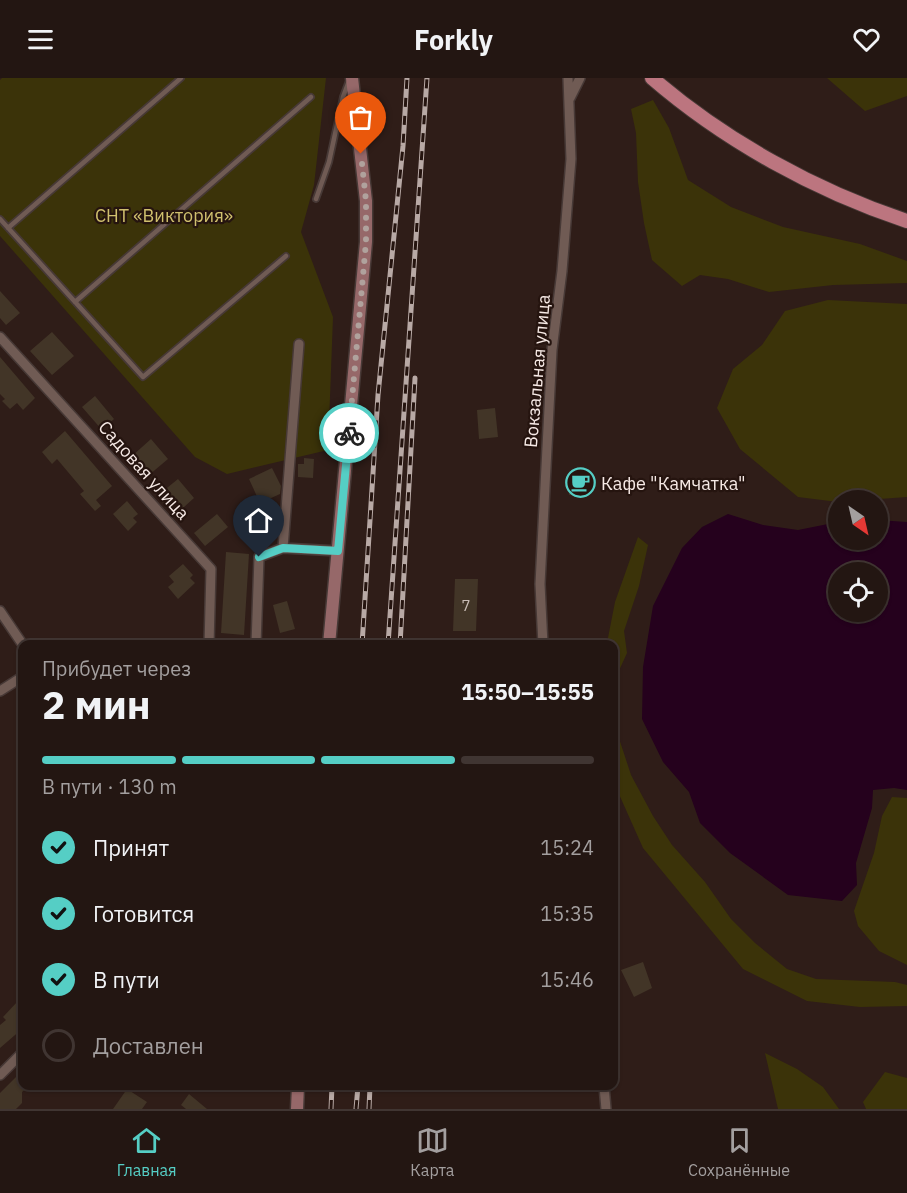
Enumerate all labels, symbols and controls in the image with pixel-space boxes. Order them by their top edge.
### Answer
text: Forkly [414,22,493,57]
icon: menu [24,23,57,56]
icon: heart [850,23,883,56]
pin [335,92,386,154]
icon: bag [344,101,377,134]
park label: СНТ «Виктория» [95,204,233,227]
street label: Вокзальная улица [519,293,555,449]
courier [319,403,379,463]
street label: Садовая улица [94,416,195,525]
icon: bike [333,417,366,450]
cafe icon: Кафе "Камчатка" [564,467,596,499]
place label: Кафе "Камчатка" [601,472,746,495]
north arrow [828,490,888,550]
map controls [828,490,888,622]
pin [233,495,284,557]
icon: home [242,504,275,537]
button: locate [828,562,888,622]
house number: 7 [461,596,471,615]
text: Прибудет через [42,655,191,682]
text: 15:50–15:55 [461,677,594,706]
text: 2 мин [42,679,151,730]
text: В пути · 130 m [42,773,177,800]
icon: check [42,831,75,864]
text: Принят [93,833,169,862]
text: 15:24 [540,834,594,861]
icon: check [42,897,75,930]
text: Готовится [93,899,194,928]
text: 15:35 [540,900,594,927]
icon: check [42,963,75,996]
text: В пути [93,965,160,994]
text: 15:46 [540,966,594,993]
text: Доставлен [93,1031,204,1060]
tab: Главная [117,1124,177,1180]
tab: Карта [410,1124,454,1180]
tab: Сохранённые [688,1124,790,1180]

